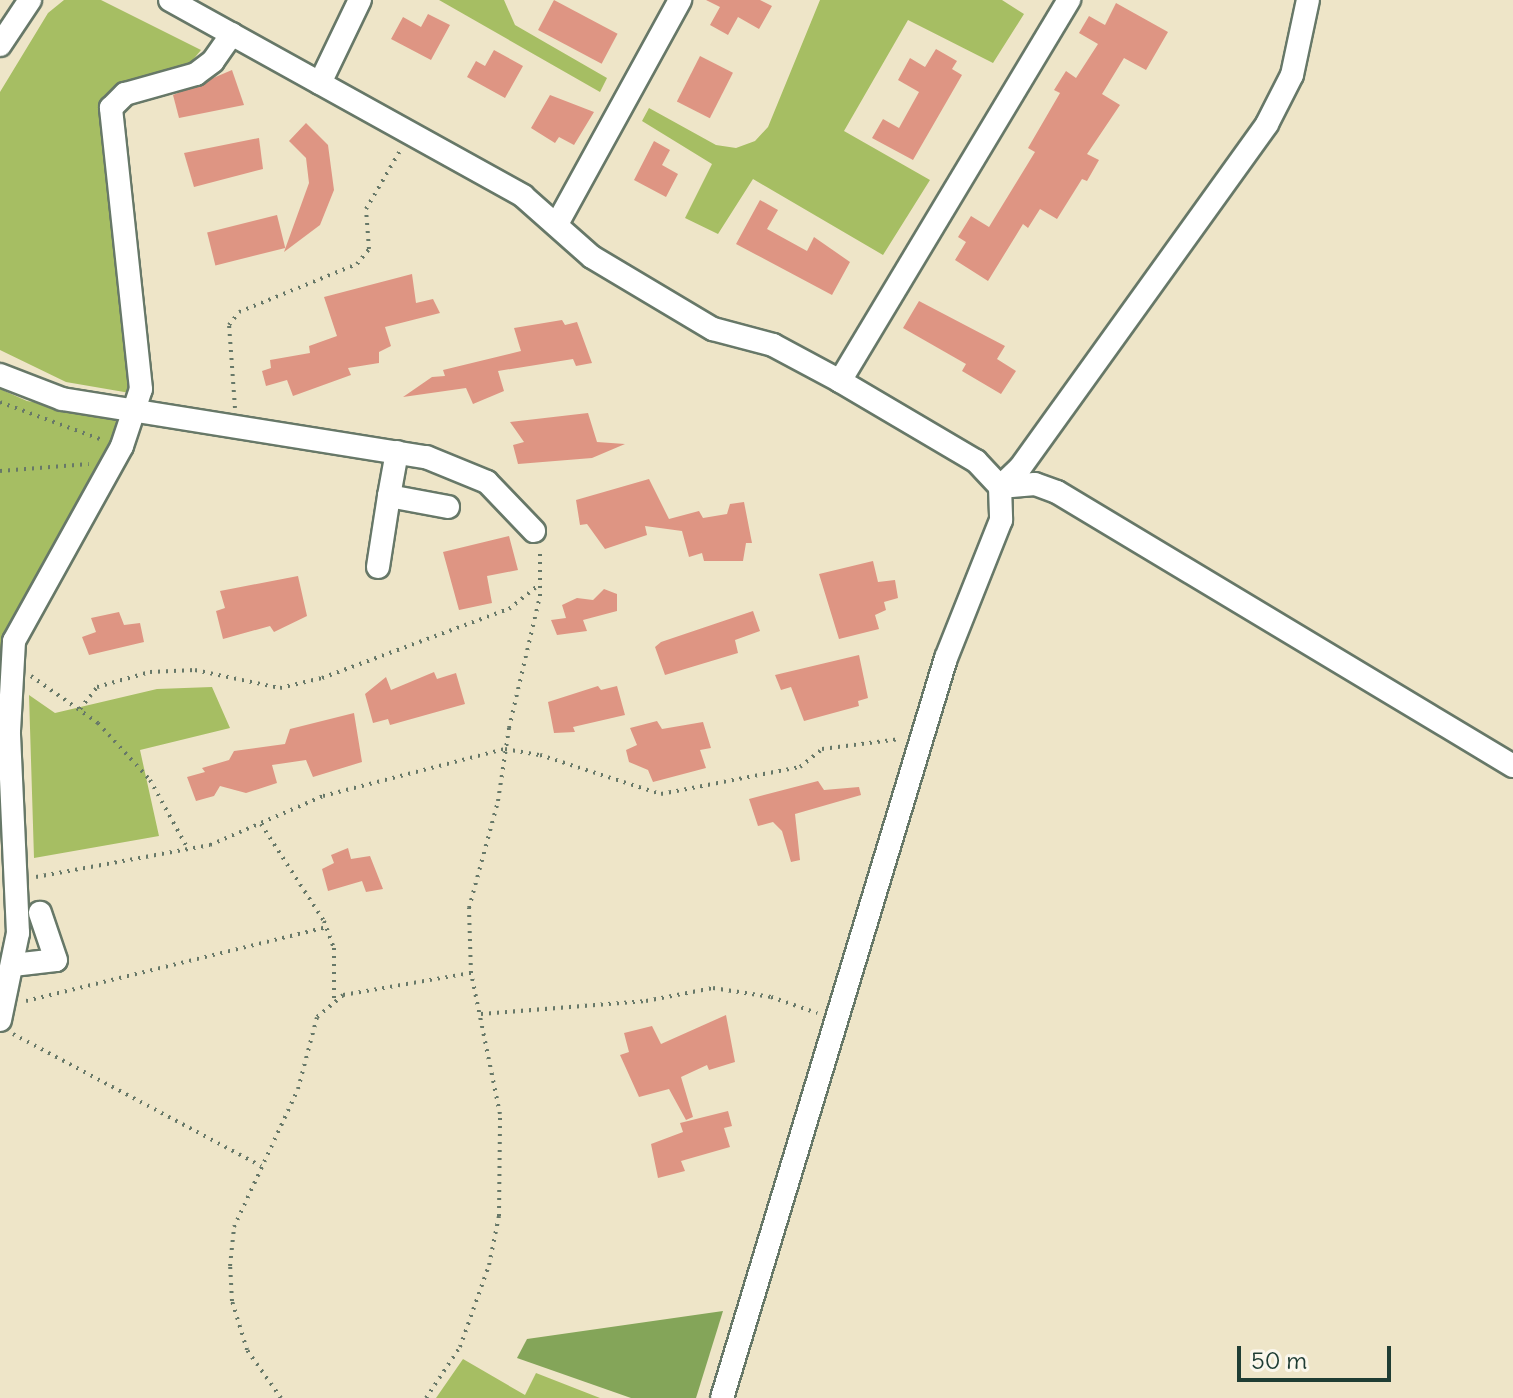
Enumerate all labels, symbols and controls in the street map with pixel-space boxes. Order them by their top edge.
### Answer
scale bar [1241,1330,1395,1380]
text: 50 m [1251,1345,1307,1375]

